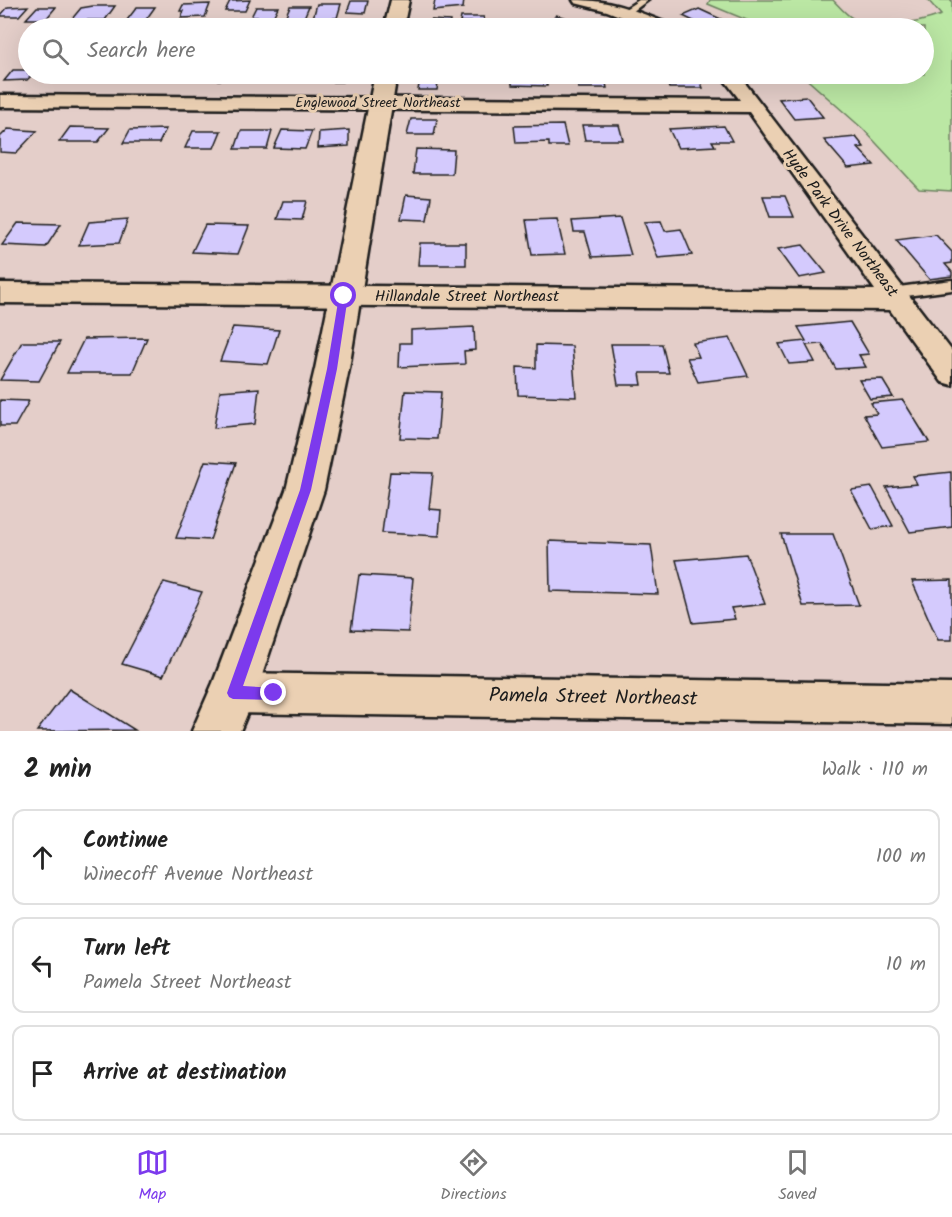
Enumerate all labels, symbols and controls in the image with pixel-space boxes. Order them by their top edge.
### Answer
search box [18,18,934,84]
text: Search here [87,34,195,69]
icon: search [39,35,72,68]
street label: Englewood Street Northeast [295,92,461,114]
street label: Hyde Park Drive Northeast [776,143,905,303]
route start [330,282,356,308]
street label: Hillandale Street Northeast [375,284,560,309]
route end [260,679,286,705]
street label: Pamela Street Northeast [488,680,698,716]
text: 2 min [24,749,92,791]
text: Walk · 110 m [821,754,928,786]
text: Continue [83,824,168,859]
icon: ahead [26,841,59,874]
text: 100 m [876,841,926,873]
text: Winecoff Avenue Northeast [83,859,313,891]
text: Turn left [83,932,170,967]
icon: left [26,949,59,982]
text: 10 m [886,949,926,981]
text: Pamela Street Northeast [83,967,292,999]
text: Arrive at destination [83,1056,286,1091]
icon: arrive [26,1057,59,1090]
tab: Map [136,1146,169,1207]
tab: Directions [440,1146,507,1207]
tab: Saved [778,1146,816,1207]

